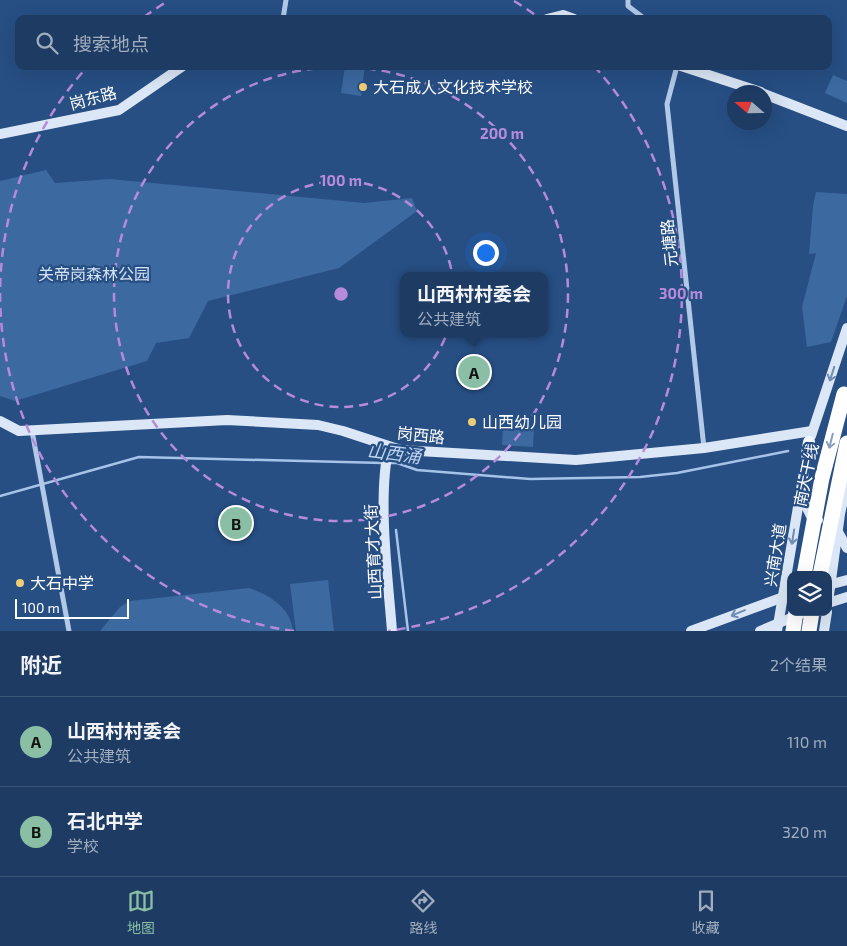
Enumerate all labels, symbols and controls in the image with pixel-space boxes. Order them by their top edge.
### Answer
search box [15,15,832,70]
icon: search [33,29,61,57]
text: 搜索地点 [73,32,149,55]
place label: 大石成人文化技术学校 [373,77,533,96]
marker: 大石成人文化技术学校 [357,81,369,93]
street label: 岗东路 [67,82,119,113]
north arrow [727,85,772,130]
text: 200 m [480,124,524,142]
text: 100 m [320,171,362,189]
street label: 元塘路 [657,218,680,268]
your location [473,240,499,266]
park label: 关帝岗森林公园 [38,264,150,283]
popup [400,272,548,337]
text: 山西村村委会 [417,282,531,305]
text: 300 m [659,284,703,302]
centre of rings [332,285,350,303]
text: 公共建筑 [417,309,481,328]
pin: A [458,353,490,391]
one-way arrow [826,366,836,382]
place label: 山西幼儿园 [482,412,562,431]
marker: 山西幼儿园 [466,416,478,428]
street label: 岗西路 [396,423,446,446]
one-way arrow [826,432,835,448]
water label: 山西涌 [366,439,424,467]
street label: 南大干线 [790,442,821,508]
pin: B [220,504,252,542]
street label: 山西育才大街 [361,504,385,600]
street label: 兴南大道 [760,522,789,588]
one-way arrow [788,529,798,545]
map controls [787,571,832,616]
button: layers [787,571,832,616]
place label: 大石中学 [30,573,94,592]
marker: 大石中学 [14,577,26,589]
scale bar [15,596,129,619]
text: 100 m [22,599,60,616]
one-way arrow [731,609,747,618]
text: 附近 [20,652,62,677]
text: 2个结果 [770,655,827,674]
text: 山西村村委会 [67,719,181,742]
text: A [31,732,41,751]
text: 110 m [787,732,827,751]
text: 公共建筑 [67,746,131,765]
text: 石北中学 [67,809,143,832]
text: B [31,822,41,841]
text: 320 m [782,822,827,841]
text: 学校 [67,836,99,855]
tab: 地图 [127,887,155,937]
tab: 路线 [409,887,437,937]
tab: 收藏 [692,887,720,937]

